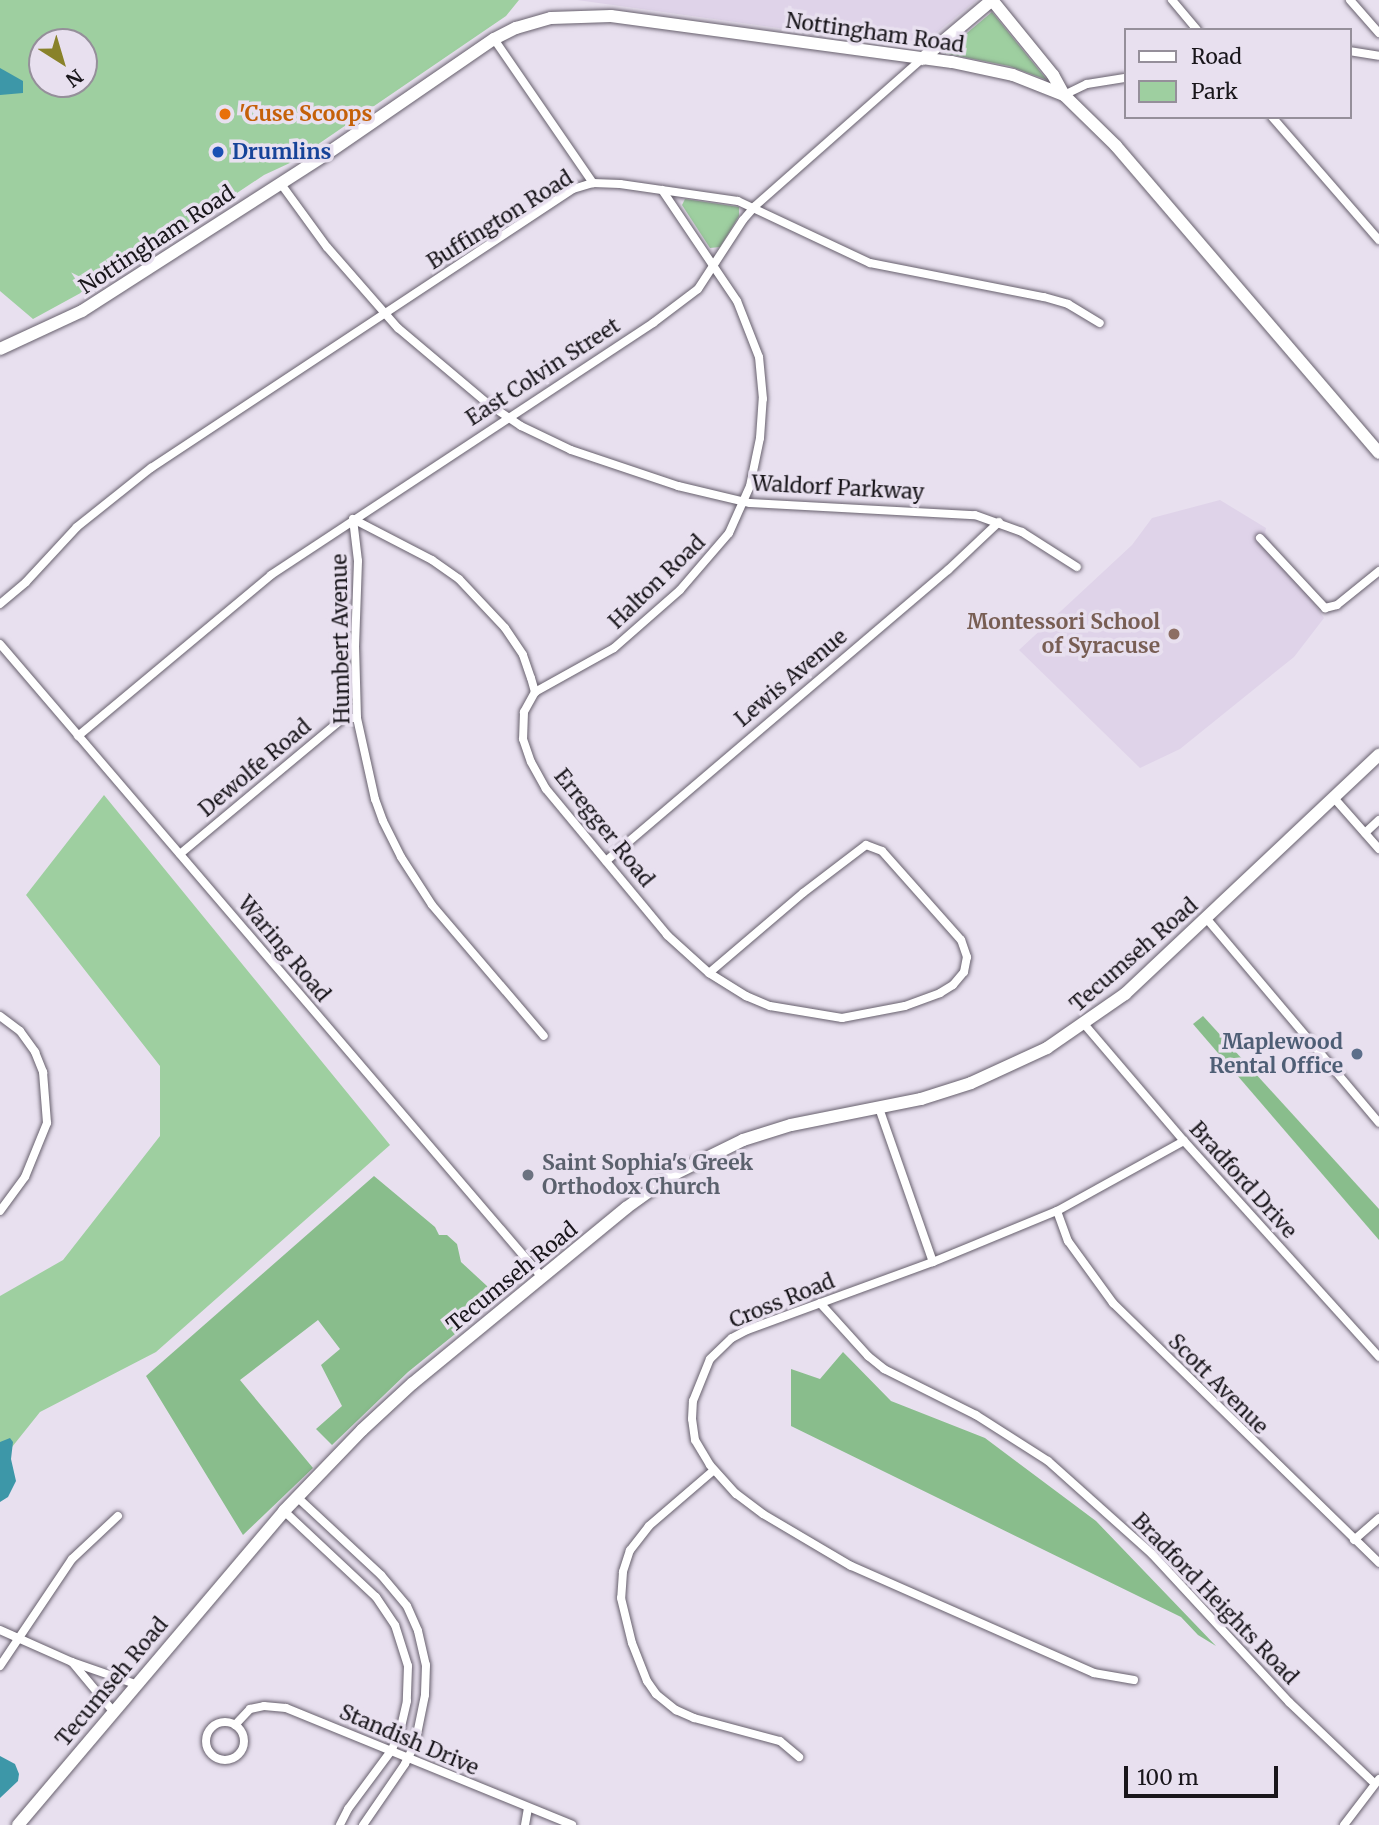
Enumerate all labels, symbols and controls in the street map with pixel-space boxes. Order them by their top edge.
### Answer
street label: Nottingham Road [784,8,966,58]
north arrow [28,28,98,98]
legend [1124,28,1351,119]
text: Road [1191,43,1242,70]
text: N [61,64,88,92]
text: Park [1191,78,1238,105]
place label: 'Cuse Scoops [239,101,372,127]
marker: 'Cuse Scoops [217,106,233,122]
place label: Drumlins [232,139,331,165]
marker: Drumlins [210,144,226,160]
street label: Buffington Road [423,165,577,275]
street label: Nottingham Road [75,180,239,300]
street label: East Colvin Street [461,313,625,431]
street label: Waldorf Parkway [751,471,925,505]
street label: Halton Road [604,530,710,634]
street label: Humbert Avenue [327,554,355,724]
place label: Montessori School of Syracuse [967,609,1160,659]
street label: Lewis Avenue [730,624,852,732]
marker: Montessori School of Syracuse [1166,626,1182,642]
street label: Dewolfe Road [194,714,316,822]
street label: Erregger Road [549,764,659,892]
street label: Waring Road [233,891,335,1007]
street label: Tecumseh Road [1065,893,1203,1017]
place label: Maplewood Rental Office [1209,1029,1343,1079]
marker: Maplewood Rental Office [1349,1046,1365,1062]
street label: Bradford Drive [1184,1117,1302,1243]
place label: Saint Sophia's Greek Orthodox Church [542,1150,753,1200]
marker: Saint Sophia's Greek Orthodox Church [520,1167,536,1183]
street label: Tecumseh Road [442,1217,582,1337]
street label: Cross Road [726,1269,838,1333]
street label: Scott Avenue [1163,1329,1273,1439]
street label: Bradford Heights Road [1127,1508,1303,1690]
street label: Tecumseh Road [51,1612,173,1752]
street label: Standish Drive [336,1699,482,1781]
scale bar [1127,1752,1281,1796]
text: 100 m [1137,1764,1199,1791]

